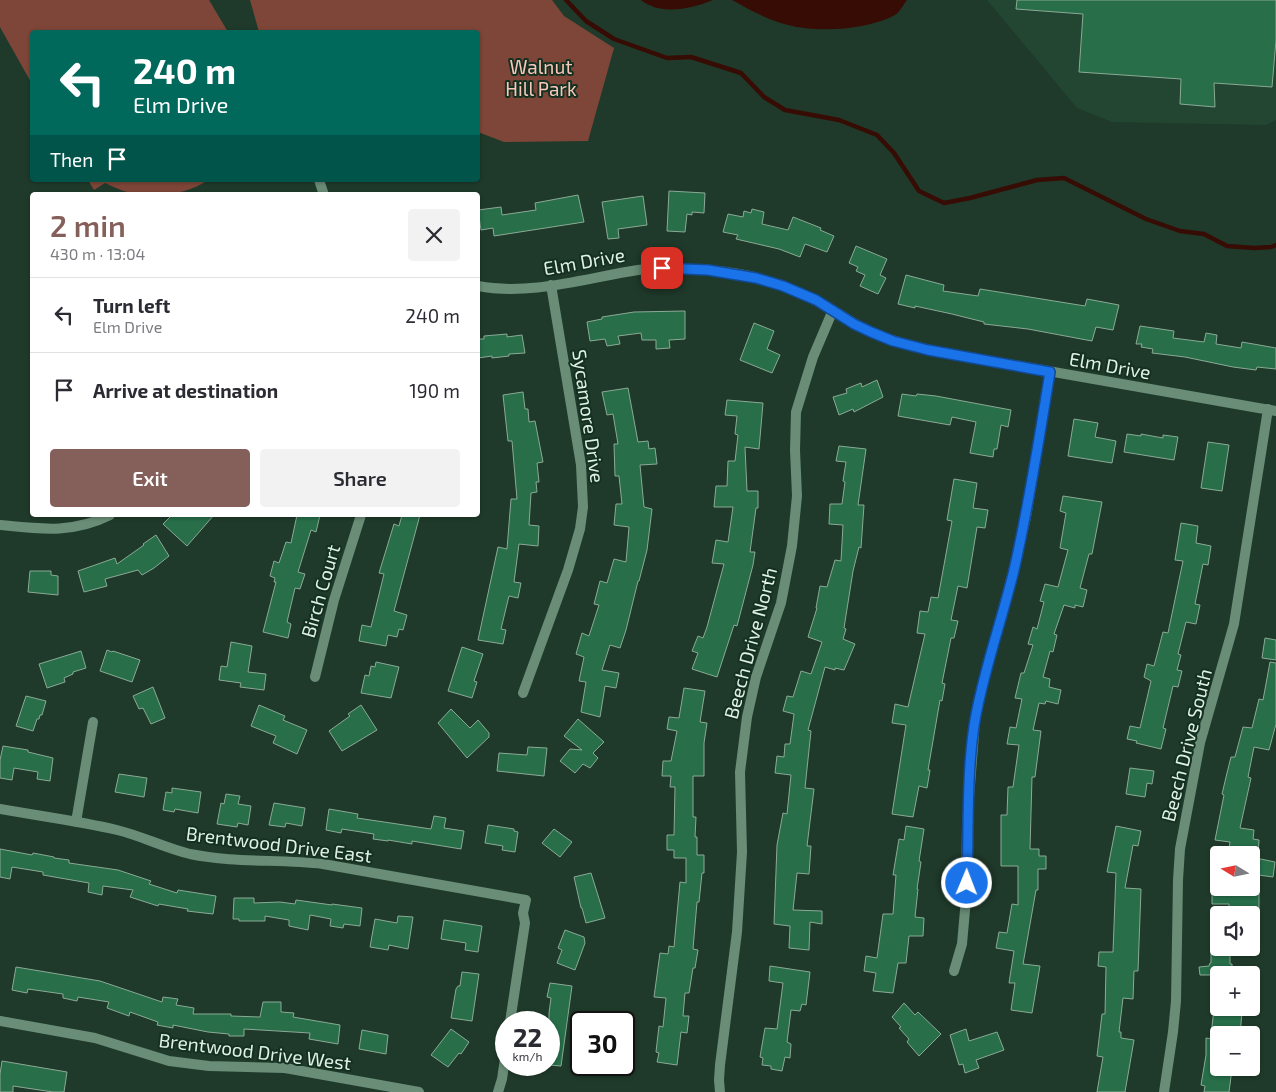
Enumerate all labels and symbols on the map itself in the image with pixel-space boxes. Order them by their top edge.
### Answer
park label: Walnut Hill Park [505,55,577,100]
street label: Elm Drive [541,243,627,279]
pin [641,247,683,289]
street label: Elm Drive [1067,347,1153,383]
street label: Sycamore Drive [568,348,610,484]
street label: Birch Court [296,542,344,640]
street label: Beech Drive North [719,565,781,721]
street label: Beech Drive South [1156,666,1216,824]
street label: Brentwood Drive East [185,821,373,867]
north arrow [1210,846,1260,896]
position arrow [940,856,992,908]
speed limit sign: 30 [570,1011,635,1076]
street label: Brentwood Drive West [157,1028,353,1074]

